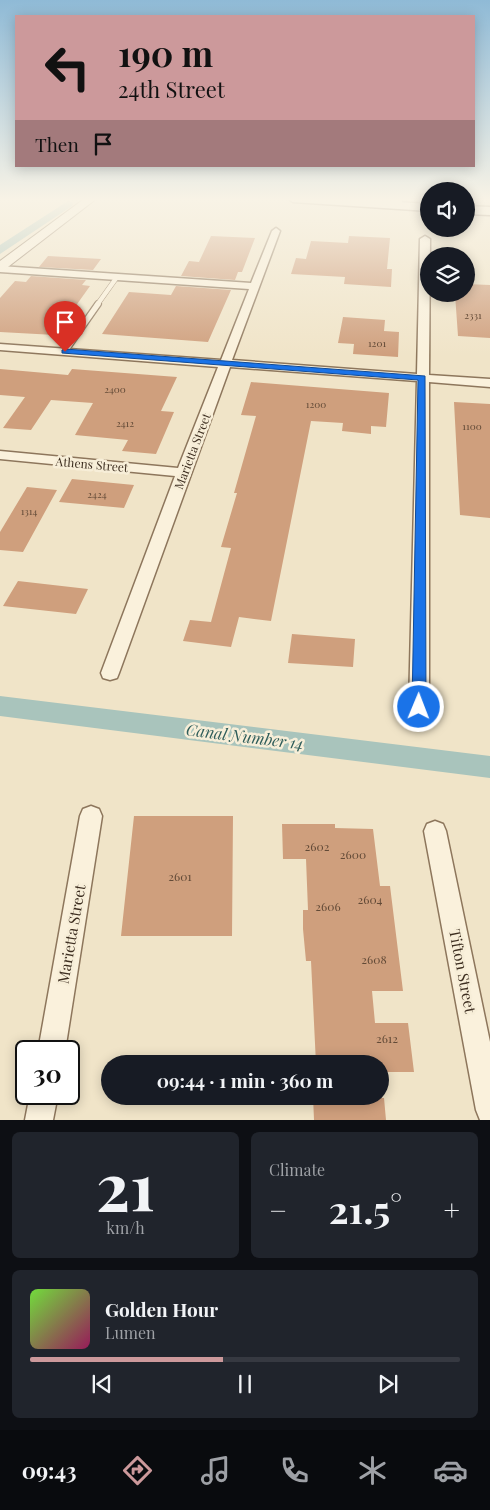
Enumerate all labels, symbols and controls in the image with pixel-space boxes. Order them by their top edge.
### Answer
text: 190 m [118,29,213,76]
icon: left [35,35,100,100]
text: 24th Street [118,74,225,104]
icon: arrive [89,130,117,158]
text: Then [35,131,79,157]
map controls [420,182,475,302]
button: sound [420,182,475,237]
button: layers [420,247,475,302]
pin [44,301,86,352]
icon: arrive [51,308,79,336]
house number: 2331 [464,308,482,322]
house number: 1201 [368,336,386,350]
house number: 2400 [104,382,126,396]
house number: 1200 [306,397,326,411]
street label: Marietta Street [170,410,214,491]
house number: 2412 [116,416,134,430]
house number: 1100 [462,419,482,433]
street label: Athens Street [54,453,130,475]
house number: 2424 [87,487,107,501]
house number: 1314 [21,504,37,518]
position arrow [392,680,444,732]
water label: Canal Number 14 [185,718,305,754]
house number: 2602 [305,838,330,854]
house number: 2600 [340,846,366,862]
house number: 2601 [168,868,192,884]
street label: Marietta Street [52,882,90,985]
house number: 2604 [357,891,383,907]
house number: 2606 [315,898,341,914]
street label: Tifton Street [445,927,481,1015]
house number: 2608 [361,951,387,967]
house number: 2612 [376,1030,398,1046]
speed limit sign: 30 [15,1040,80,1105]
text: 09:44 · 1 min · 360 m [157,1067,333,1093]
text: 21 [96,1141,155,1227]
text: Climate [269,1159,325,1180]
text: 21.5° [329,1183,402,1234]
text: − [269,1191,287,1228]
text: + [444,1191,460,1228]
text: km/h [106,1217,145,1238]
text: Golden Hour [105,1296,218,1322]
text: Lumen [105,1322,156,1343]
icon: previous [88,1370,116,1398]
icon: pause [231,1370,259,1398]
icon: next [374,1370,402,1398]
icon: directions [120,1453,155,1488]
icon: music [198,1453,233,1488]
icon: phone [277,1453,312,1488]
icon: climate [355,1453,390,1488]
icon: car [433,1453,468,1488]
text: 09:43 [22,1455,76,1485]

